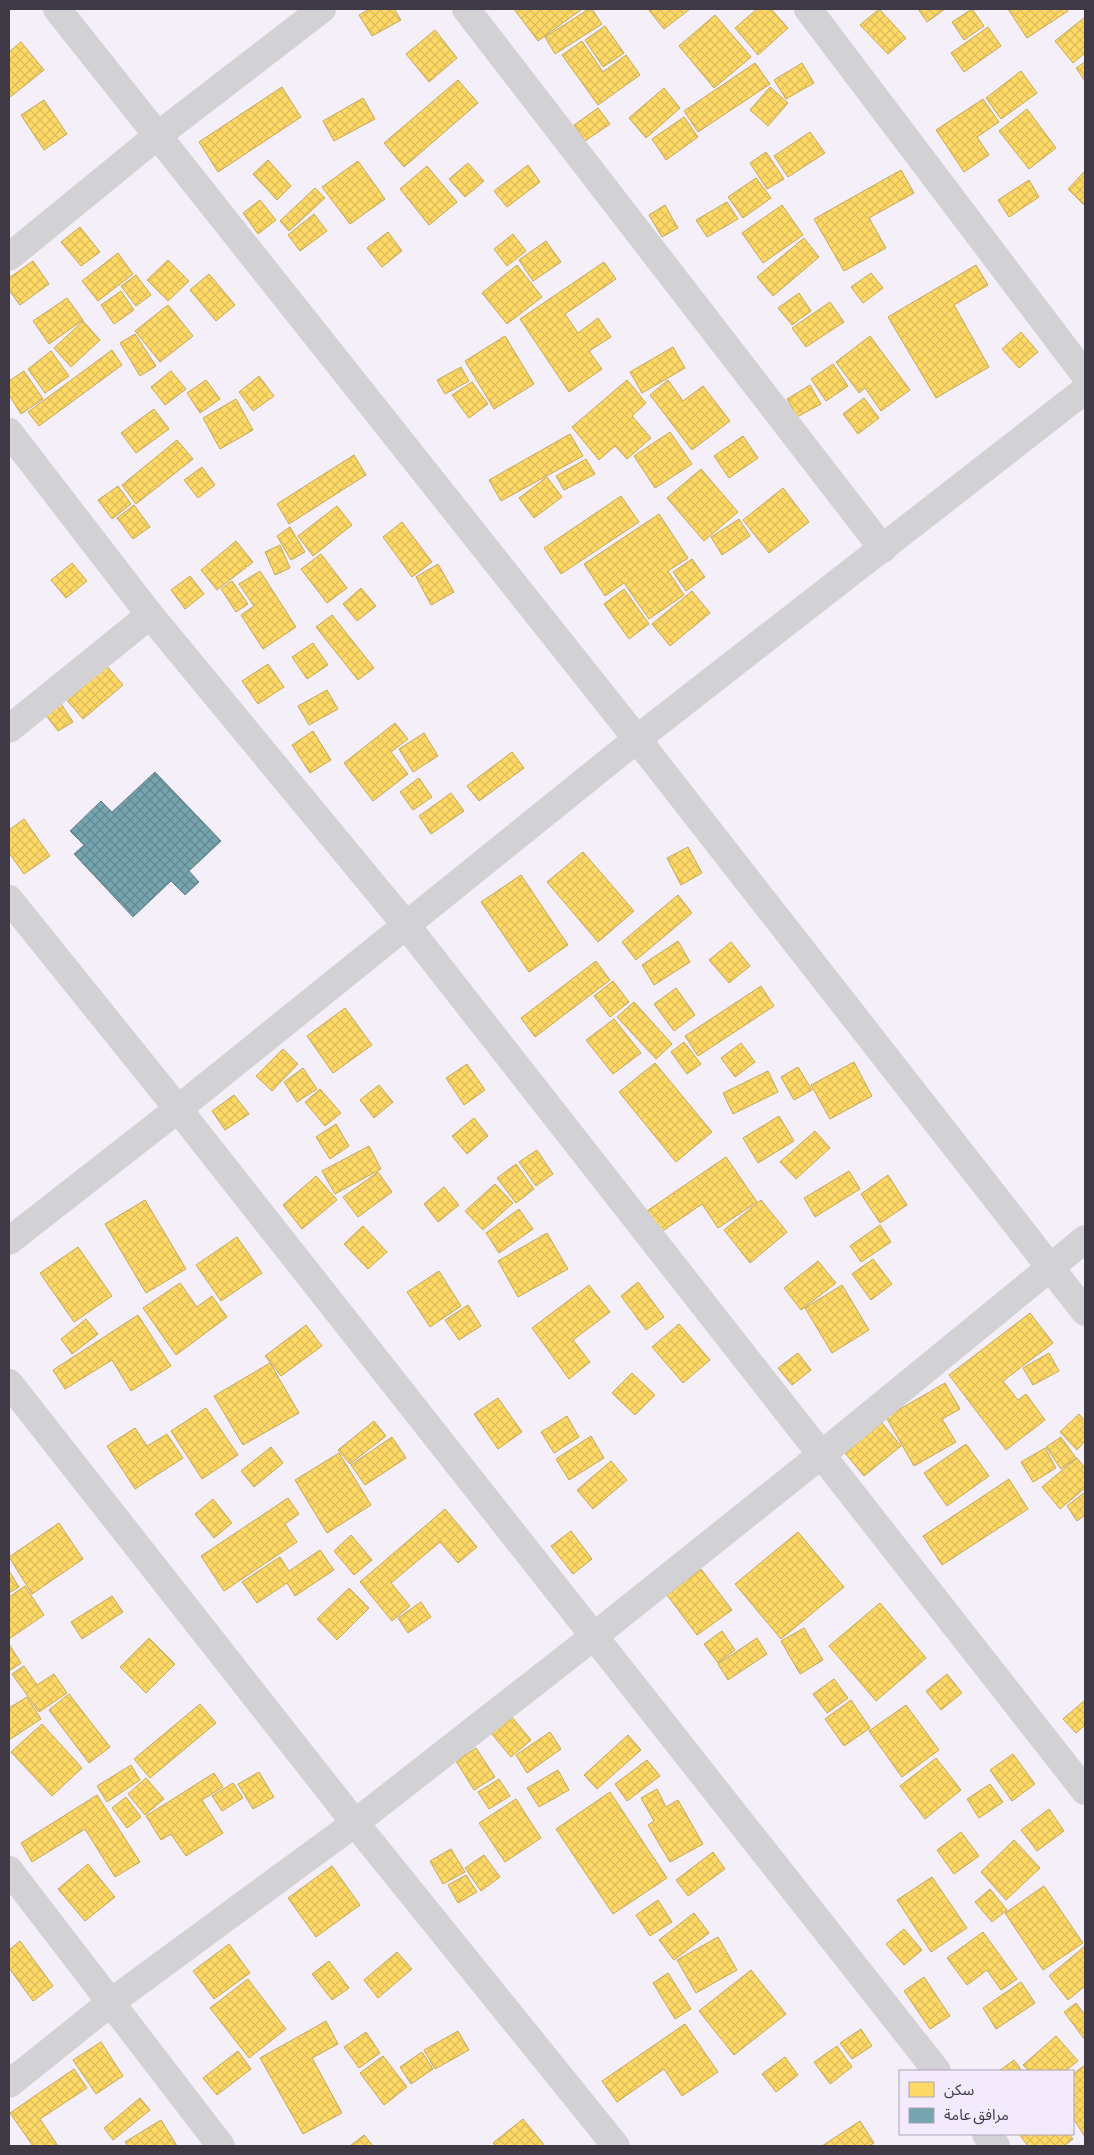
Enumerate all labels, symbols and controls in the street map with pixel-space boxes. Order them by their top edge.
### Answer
legend [899,2070,1074,2135]
text: سكن [944,2081,975,2099]
text: مرافق عامة [944,2106,1009,2125]

